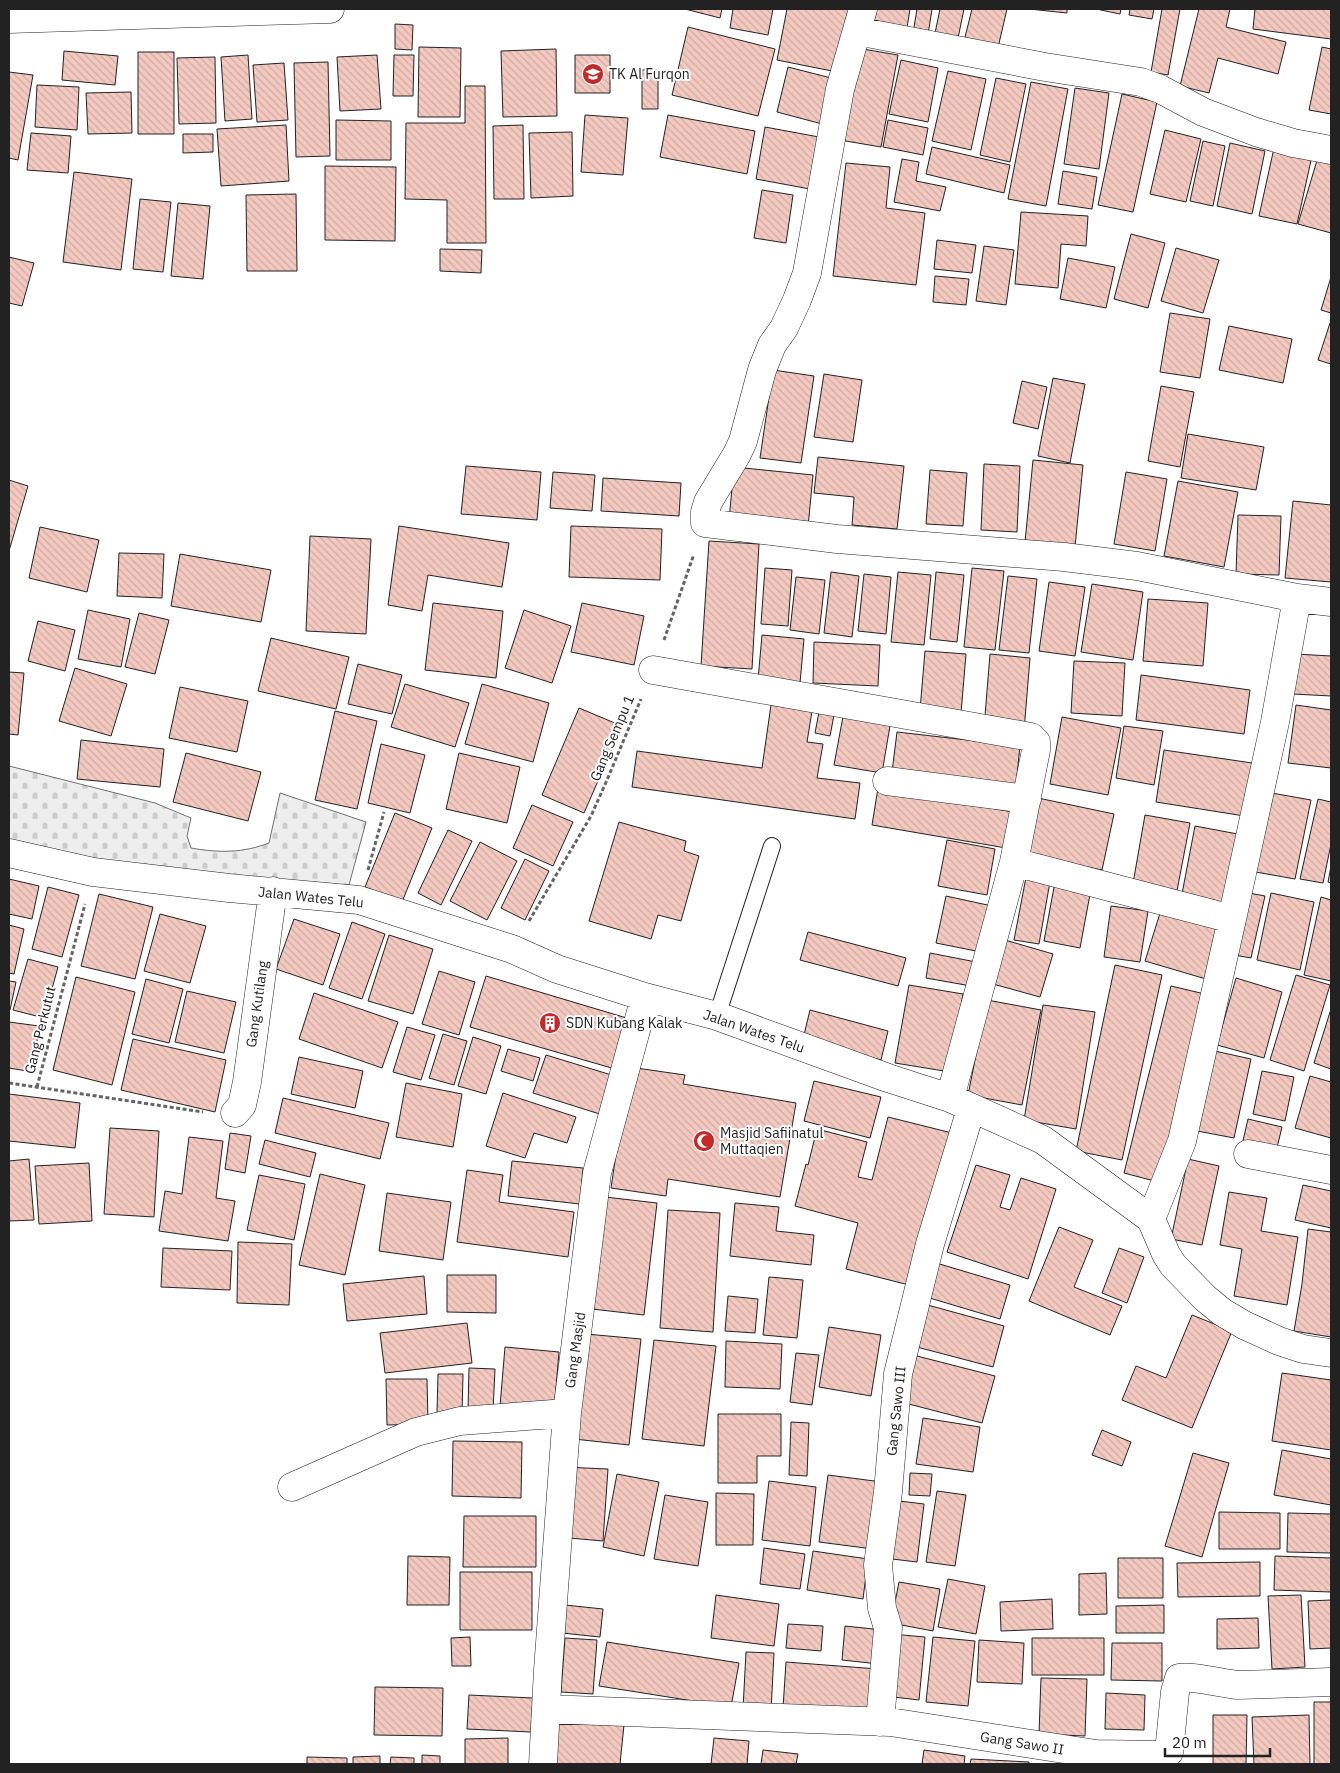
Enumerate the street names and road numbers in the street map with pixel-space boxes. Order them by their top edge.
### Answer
street label: Gang Sempu 1 [586,692,638,784]
street label: Jalan Wates Telu [257,882,365,912]
street label: Gang Kutilang [242,959,272,1049]
street label: Gang Perkutut [20,984,60,1076]
street label: Jalan Wates Telu [701,1005,807,1057]
street label: Gang Masjid [561,1311,589,1389]
street label: Gang Sawo III [882,1365,910,1457]
street label: Gang Sawo II [979,1728,1065,1758]

